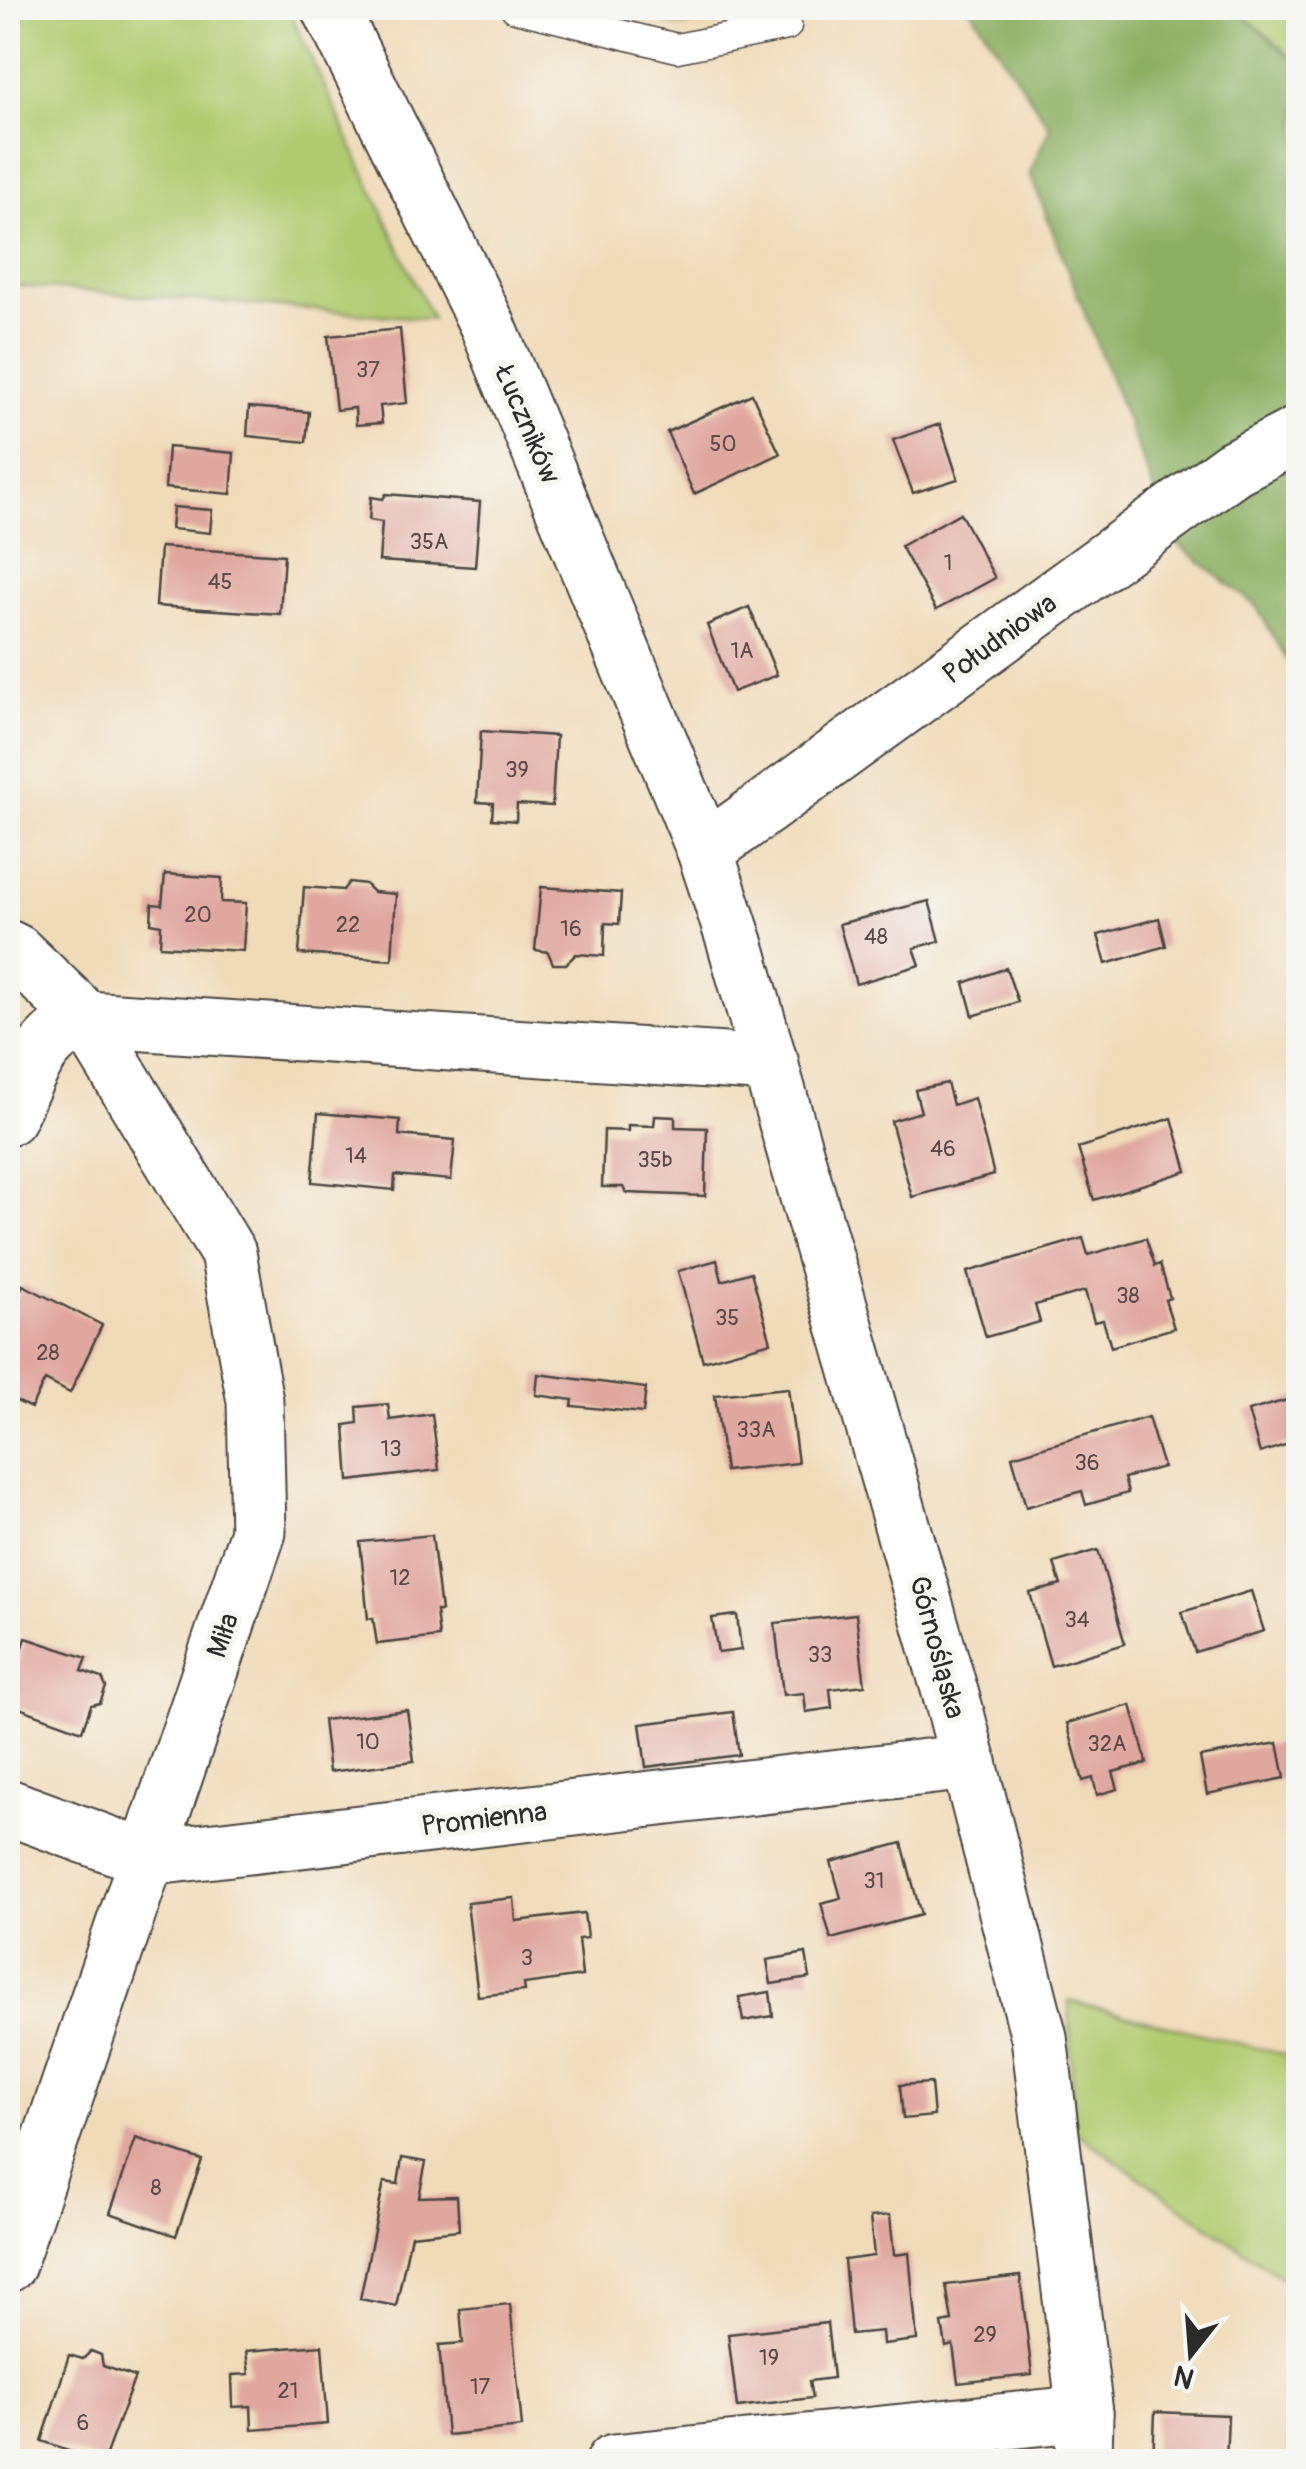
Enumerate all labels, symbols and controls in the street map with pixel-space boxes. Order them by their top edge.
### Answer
house number: 37 [356,356,380,384]
street label: Łuczników [485,358,567,489]
house number: 50 [710,430,736,458]
house number: 35A [410,528,448,556]
house number: 1 [944,549,952,577]
house number: 45 [208,568,232,596]
street label: Południowa [936,586,1064,692]
house number: 1A [731,637,753,665]
house number: 39 [505,756,529,784]
house number: 20 [184,901,212,929]
house number: 22 [336,911,360,939]
house number: 16 [560,915,582,943]
house number: 48 [864,923,888,951]
house number: 46 [930,1135,956,1163]
house number: 14 [345,1142,367,1170]
house number: 35b [637,1146,673,1174]
house number: 38 [1116,1282,1140,1310]
house number: 35 [715,1304,739,1332]
house number: 28 [36,1339,60,1367]
house number: 33A [737,1416,775,1444]
house number: 13 [381,1435,401,1463]
house number: 36 [1074,1449,1100,1477]
house number: 12 [390,1564,410,1592]
street label: Górnośląska [901,1572,972,1723]
house number: 34 [1064,1606,1090,1634]
street label: Miła [200,1608,247,1663]
house number: 33 [808,1641,832,1669]
house number: 10 [356,1728,380,1756]
house number: 32A [1088,1730,1126,1758]
street label: Promienna [419,1794,549,1845]
house number: 31 [864,1867,884,1895]
house number: 3 [521,1944,533,1972]
house number: 8 [150,2174,162,2202]
north arrow [1141,2304,1241,2404]
house number: 29 [973,2321,997,2349]
house number: 19 [759,2344,779,2372]
text: N [1170,2357,1198,2396]
house number: 17 [470,2373,490,2401]
house number: 21 [278,2377,298,2405]
house number: 6 [77,2409,89,2437]

